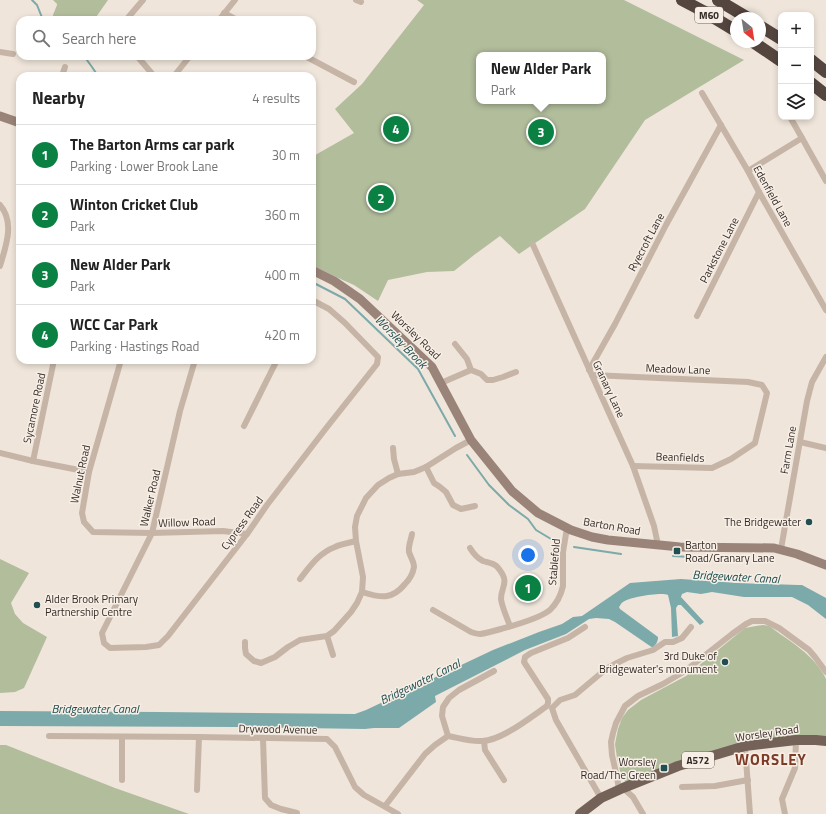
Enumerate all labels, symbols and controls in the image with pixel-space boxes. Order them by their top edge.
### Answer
road number: M60 [695,7,723,23]
north arrow [730,12,766,48]
map controls [778,12,814,120]
button: + [778,12,814,48]
search box [16,16,316,60]
icon: search [30,27,52,49]
text: Search here [62,27,136,50]
button: − [778,48,814,84]
popup [476,52,606,104]
text: New Alder Park [491,57,591,80]
text: Park [491,80,516,100]
button: layers [778,84,814,120]
text: Nearby [32,85,85,111]
text: 4 results [252,88,300,108]
pin: 4 [383,114,409,144]
pin: 3 [528,117,554,147]
text: The Barton Arms car park [70,133,235,156]
text: 1 [41,145,49,165]
text: 30 m [272,145,300,165]
text: Parking · Lower Brook Lane [70,156,218,176]
street label: Edenfield Lane [750,162,797,230]
pin: 2 [368,183,394,213]
text: Winton Cricket Club [70,193,198,216]
text: 2 [41,205,49,225]
text: 360 m [264,205,300,225]
street label: Ryecroft Lane [624,210,668,274]
street label: Parkstone Lane [696,214,743,286]
text: Park [70,216,95,236]
text: New Alder Park [70,253,170,276]
text: 3 [41,265,49,285]
text: 400 m [264,265,300,285]
text: Park [70,276,95,296]
street label: Worsley Road [387,307,445,363]
water label: Worsley Brook [371,310,433,374]
text: WCC Car Park [70,313,158,336]
text: 4 [41,325,49,345]
text: 420 m [264,325,300,345]
text: Parking · Hastings Road [70,336,199,356]
street label: Granary Lane [589,358,629,421]
street label: Meadow Lane [645,360,711,378]
street label: Sycamore Road [19,371,49,445]
street label: Farm Lane [776,424,800,475]
street label: Walnut Road [66,443,94,505]
street label: Beanfields [655,448,705,466]
street label: Walker Road [136,468,164,528]
street label: Cypress Road [217,493,267,553]
street label: Willow Road [158,513,216,531]
street label: Barton Road [582,513,642,539]
place label: The Bridgewater [724,514,801,530]
marker: The Bridgewater [804,517,814,527]
place label: Barton Road/Granary Lane [685,537,775,566]
street label: Stablefold [544,538,564,586]
your location [518,545,538,565]
marker: Barton Road/Granary Lane [672,546,682,556]
water label: Bridgewater Canal [692,565,781,588]
pin: 1 [515,573,541,603]
place label: Alder Brook Primary Partnership Centre [45,591,139,620]
marker: Alder Brook Primary Partnership Centre [32,600,42,610]
place label: 3rd Duke of Bridgewater's monument [599,648,717,677]
water label: Bridgewater Canal [376,653,464,709]
marker: 3rd Duke of Bridgewater's monument [720,657,730,667]
water label: Bridgewater Canal [51,699,140,718]
street label: Drywood Avenue [238,720,318,738]
street label: Worsley Road [734,721,800,745]
district label: WORSLEY [735,748,807,771]
road number: A572 [682,752,714,768]
place label: Worsley Road/The Green [580,754,657,783]
marker: Worsley Road/The Green [659,763,669,773]

